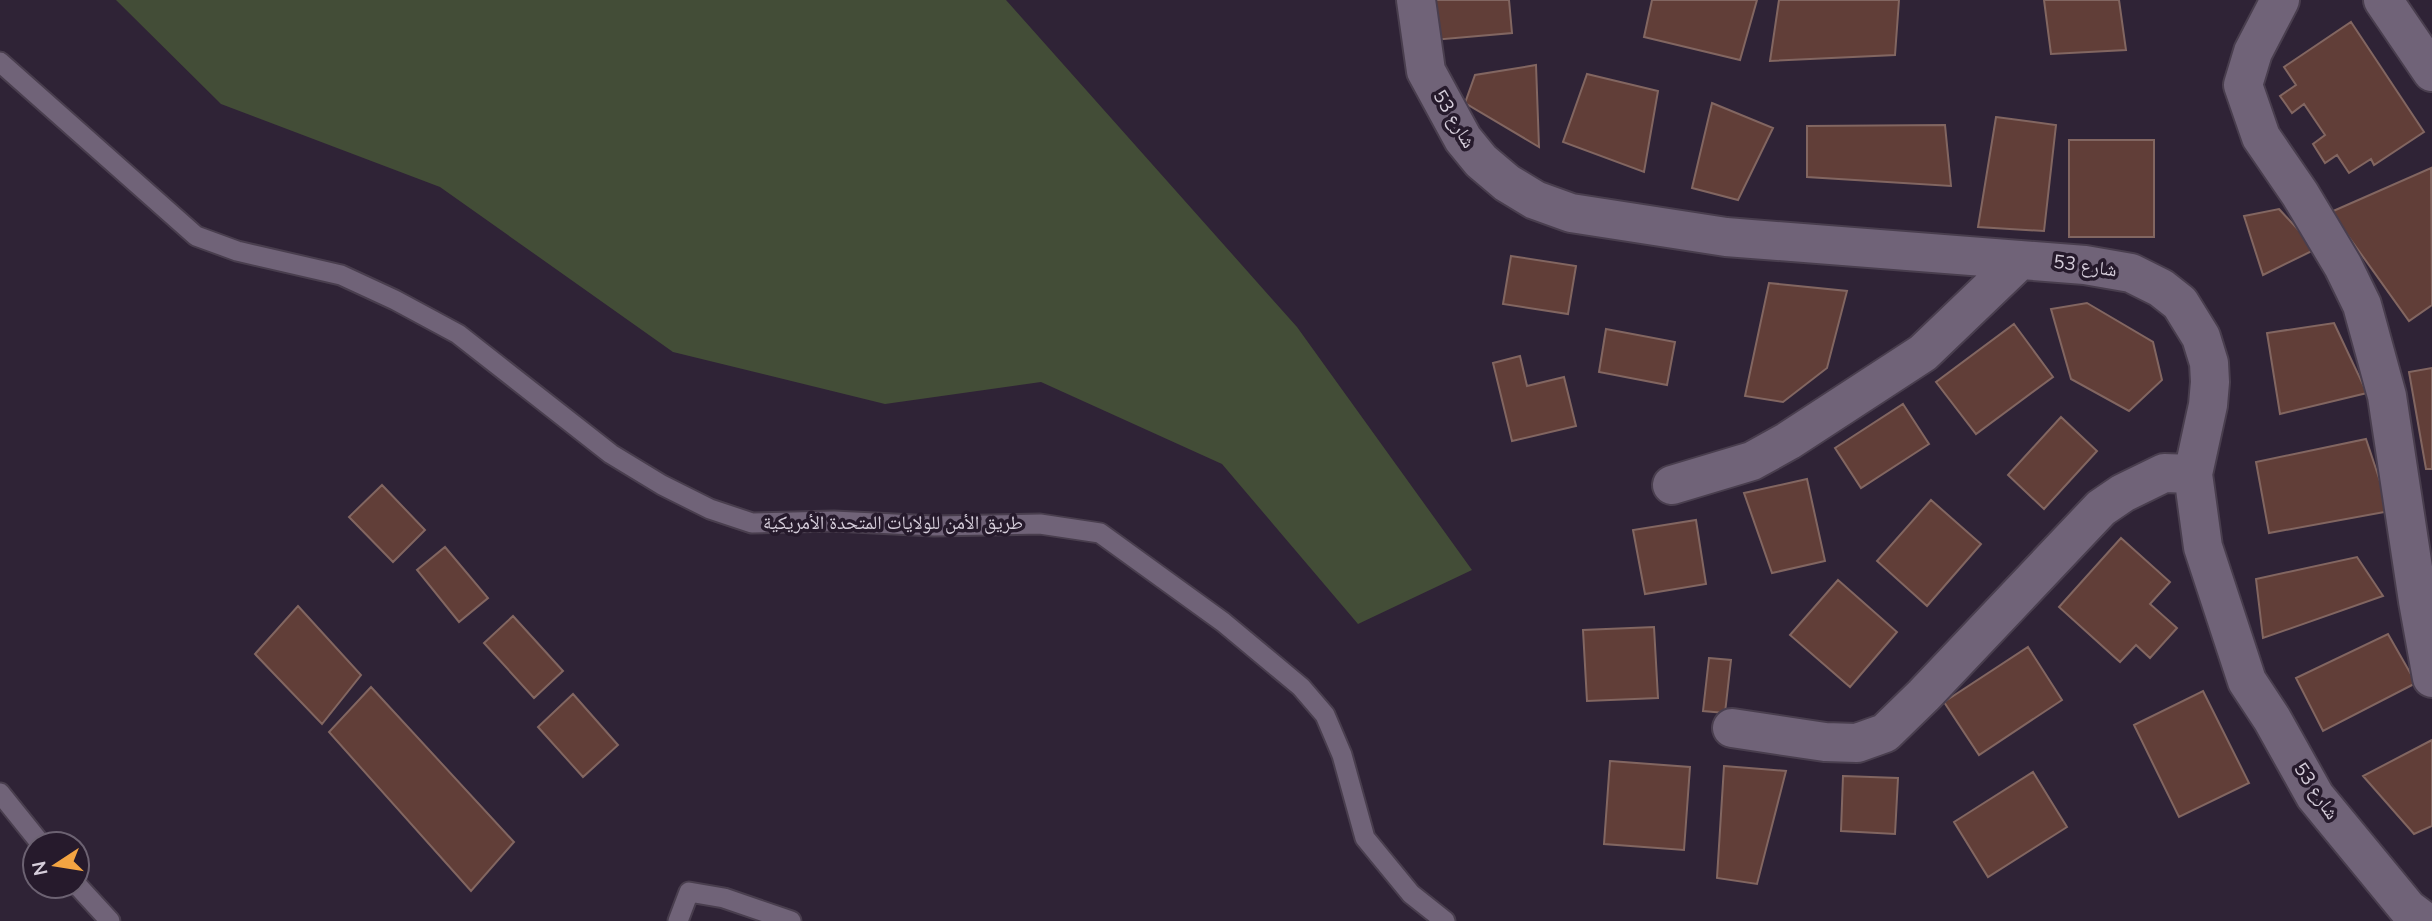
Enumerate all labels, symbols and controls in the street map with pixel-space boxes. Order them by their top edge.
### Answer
street label: شارع 53 [1426,85,1482,153]
street label: شارع 53 [2052,249,2118,283]
street label: طريق الأمن للولايات المتحدة الأمريكية [763,510,1023,536]
street label: شارع 53 [2287,757,2345,825]
north arrow [21,830,91,900]
text: N [26,859,55,878]

